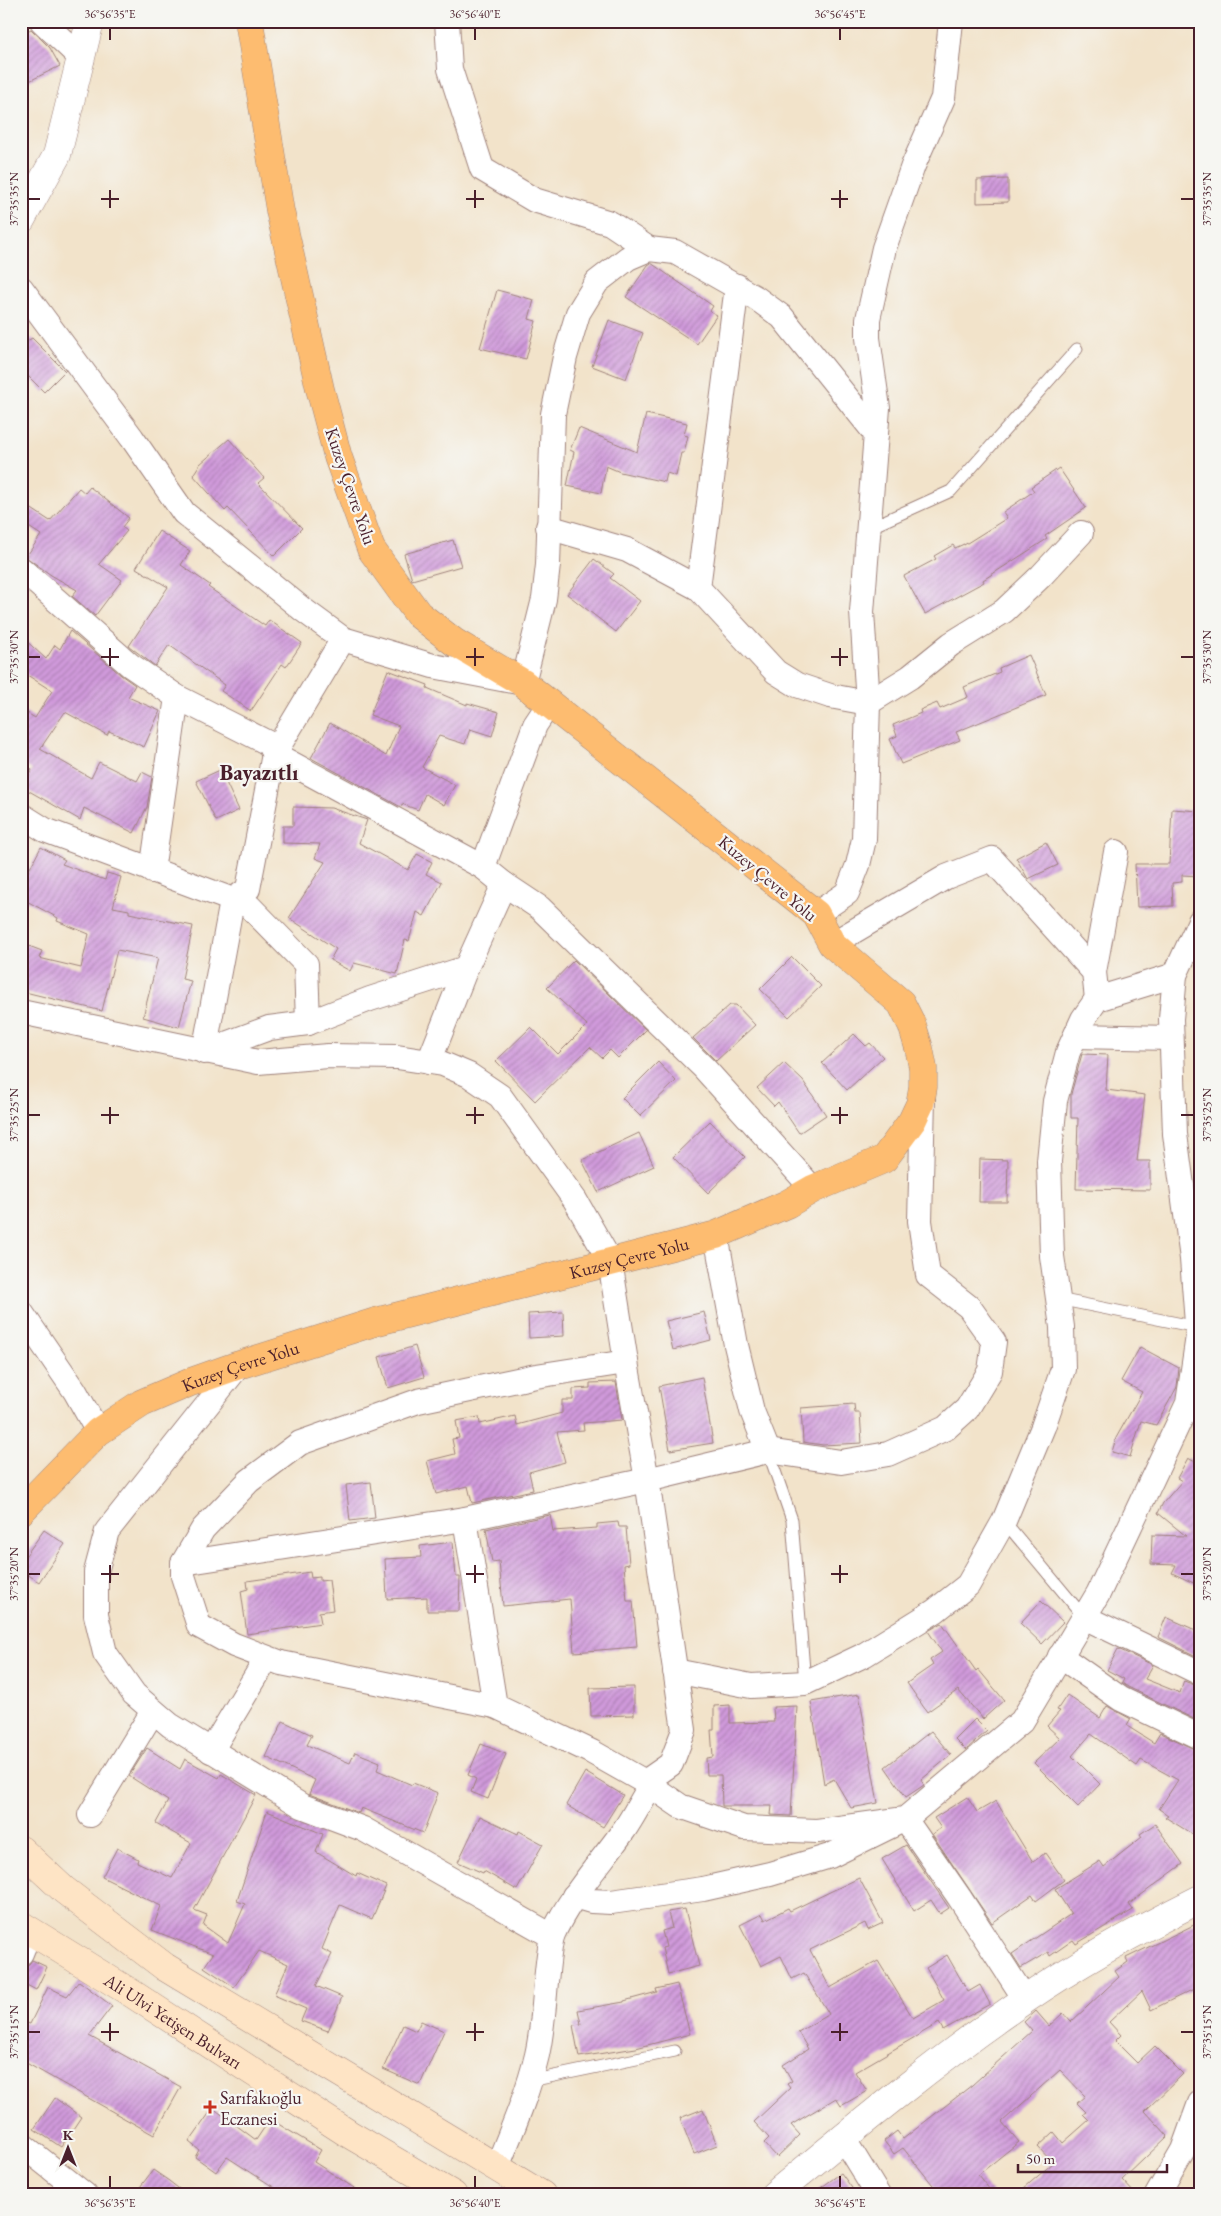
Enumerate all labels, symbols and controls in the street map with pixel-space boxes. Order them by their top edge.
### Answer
text: 36°56'35"E [84,6,136,22]
text: 36°56'40"E [449,6,501,22]
text: 36°56'45"E [814,6,866,22]
text: 37°35'35"N [6,172,22,226]
text: 37°35'35"N [1199,172,1215,226]
street label: Kuzey Çevre Yolu [320,424,382,548]
text: 37°35'30"N [6,630,22,684]
text: 37°35'30"N [1199,630,1215,684]
district label: Bayazıtlı [219,758,299,787]
street label: Kuzey Çevre Yolu [714,830,823,926]
text: 37°35'25"N [6,1088,22,1142]
text: 37°35'25"N [1199,1088,1215,1142]
street label: Kuzey Çevre Yolu [567,1231,692,1283]
street label: Kuzey Çevre Yolu [178,1335,302,1396]
text: 37°35'20"N [6,1547,22,1601]
text: 37°35'20"N [1199,1547,1215,1601]
street label: Ali Ulvi Yetişen Bulvarı [99,1967,247,2074]
text: 37°35'15"N [6,2005,22,2059]
text: 37°35'15"N [1199,2005,1215,2059]
place label: Sarıfakıoğlu Eczanesi [220,2086,302,2130]
marker: Sarıfakıoğlu Eczanesi [204,2101,216,2113]
north arrow [42,2124,92,2174]
text: K [63,2126,74,2144]
scale bar [1018,2141,1167,2173]
text: 50 m [1026,2149,1055,2168]
text: 36°56'35"E [84,2195,136,2211]
text: 36°56'40"E [449,2195,501,2211]
text: 36°56'45"E [814,2195,866,2211]

